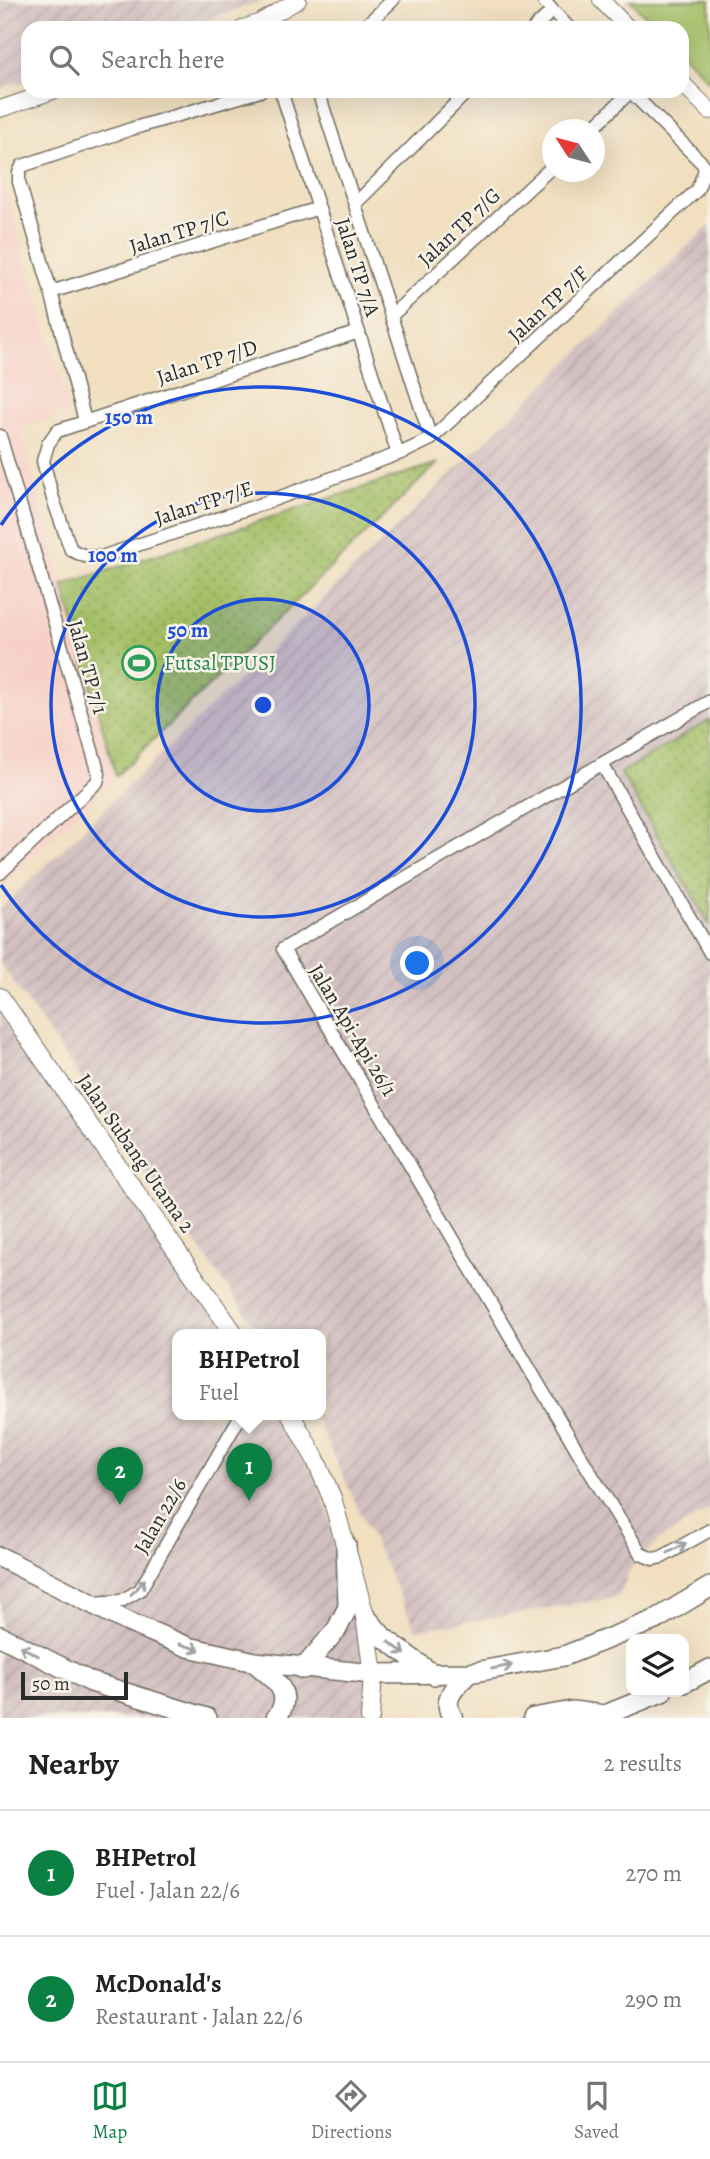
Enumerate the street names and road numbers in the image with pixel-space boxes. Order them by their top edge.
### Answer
street label: Jalan TP 7/G [412,181,506,273]
street label: Jalan TP 7/C [126,204,232,260]
street label: Jalan TP 7/A [329,214,387,320]
street label: Jalan TP 7/F [502,259,594,348]
street label: Jalan TP 7/D [153,333,261,391]
street label: Jalan TP 7/E [151,474,257,532]
street label: Jalan TP 7/1 [61,617,115,717]
street label: Jalan Api-Api 26/1 [303,959,403,1101]
street label: Jalan Subang Utama 2 [71,1068,201,1238]
street label: Jalan 22/6 [127,1473,193,1559]

